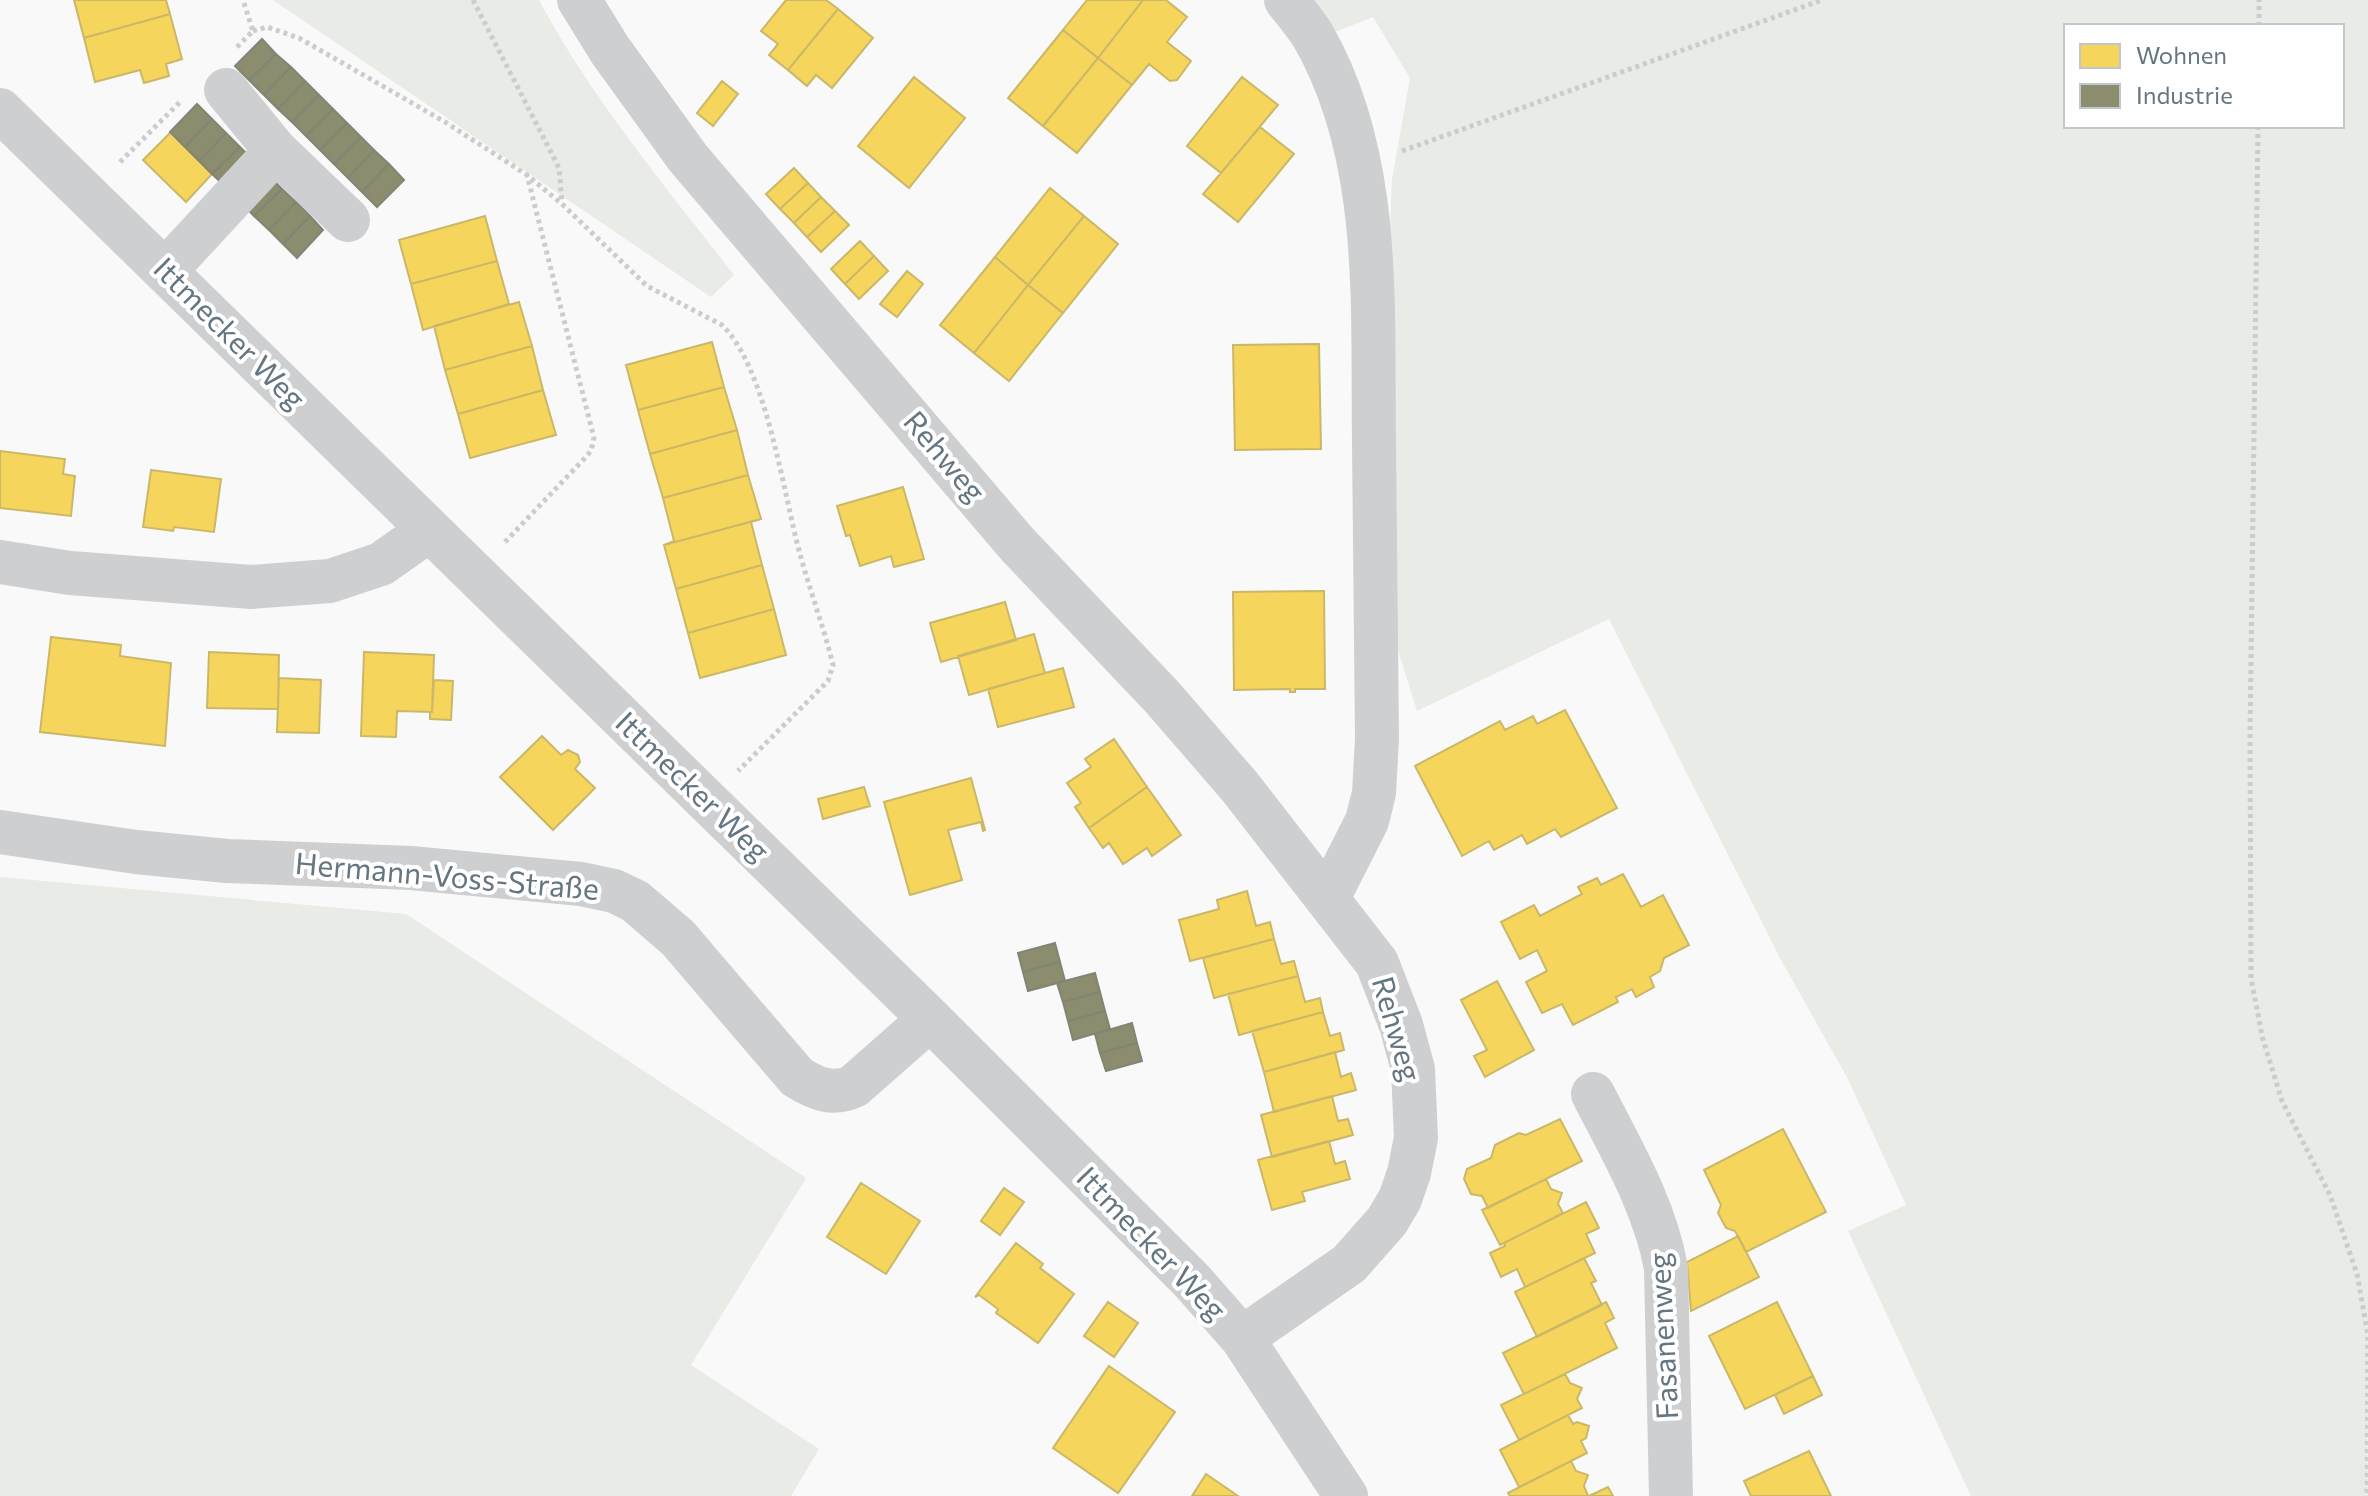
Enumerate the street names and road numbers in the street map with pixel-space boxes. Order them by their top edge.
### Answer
street label: Ittmecker Weg [147,249,314,416]
street label: Rehweg [897,402,995,508]
street label: Ittmecker Weg [609,703,778,868]
street label: Hermann-Voss-Straße [294,843,601,906]
street label: Rehweg [1366,972,1431,1085]
street label: Ittmecker Weg [1070,1158,1235,1327]
street label: Fasanenweg [1639,1252,1684,1421]

